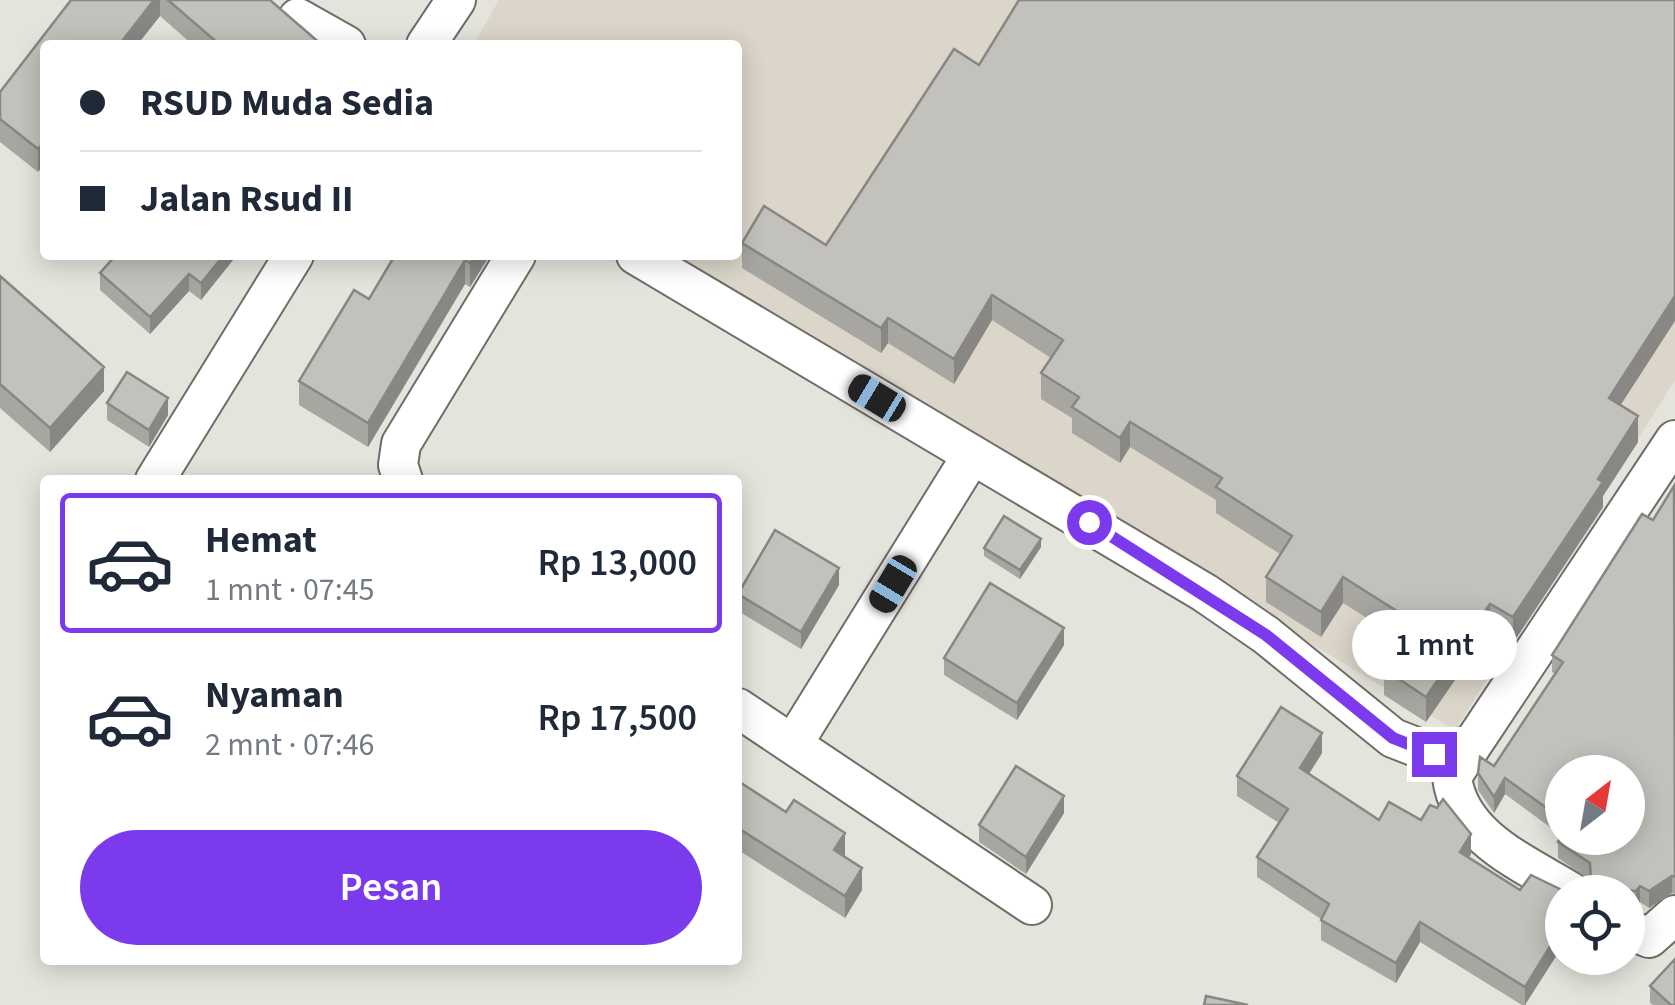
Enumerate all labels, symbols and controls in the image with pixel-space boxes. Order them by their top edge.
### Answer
text: RSUD Muda Sedia [140,76,434,130]
text: Jalan Rsud II [140,172,354,226]
car [844,370,910,426]
route start [1067,500,1112,545]
text: Hemat [205,513,317,567]
icon: car [85,518,175,608]
text: Rp 13,000 [538,536,697,590]
car [865,551,921,617]
text: 1 mnt · 07:45 [205,567,375,613]
callout: 1 mnt [1352,609,1516,679]
text: 1 mnt [1395,622,1474,668]
text: Nyaman [205,668,344,722]
icon: car [85,673,175,763]
text: Rp 17,500 [538,691,697,745]
text: 2 mnt · 07:46 [205,722,375,768]
route end [1412,732,1457,777]
north arrow [1545,755,1645,855]
map controls [1545,755,1645,975]
button: Pesan [80,830,702,945]
button: locate [1545,875,1645,975]

